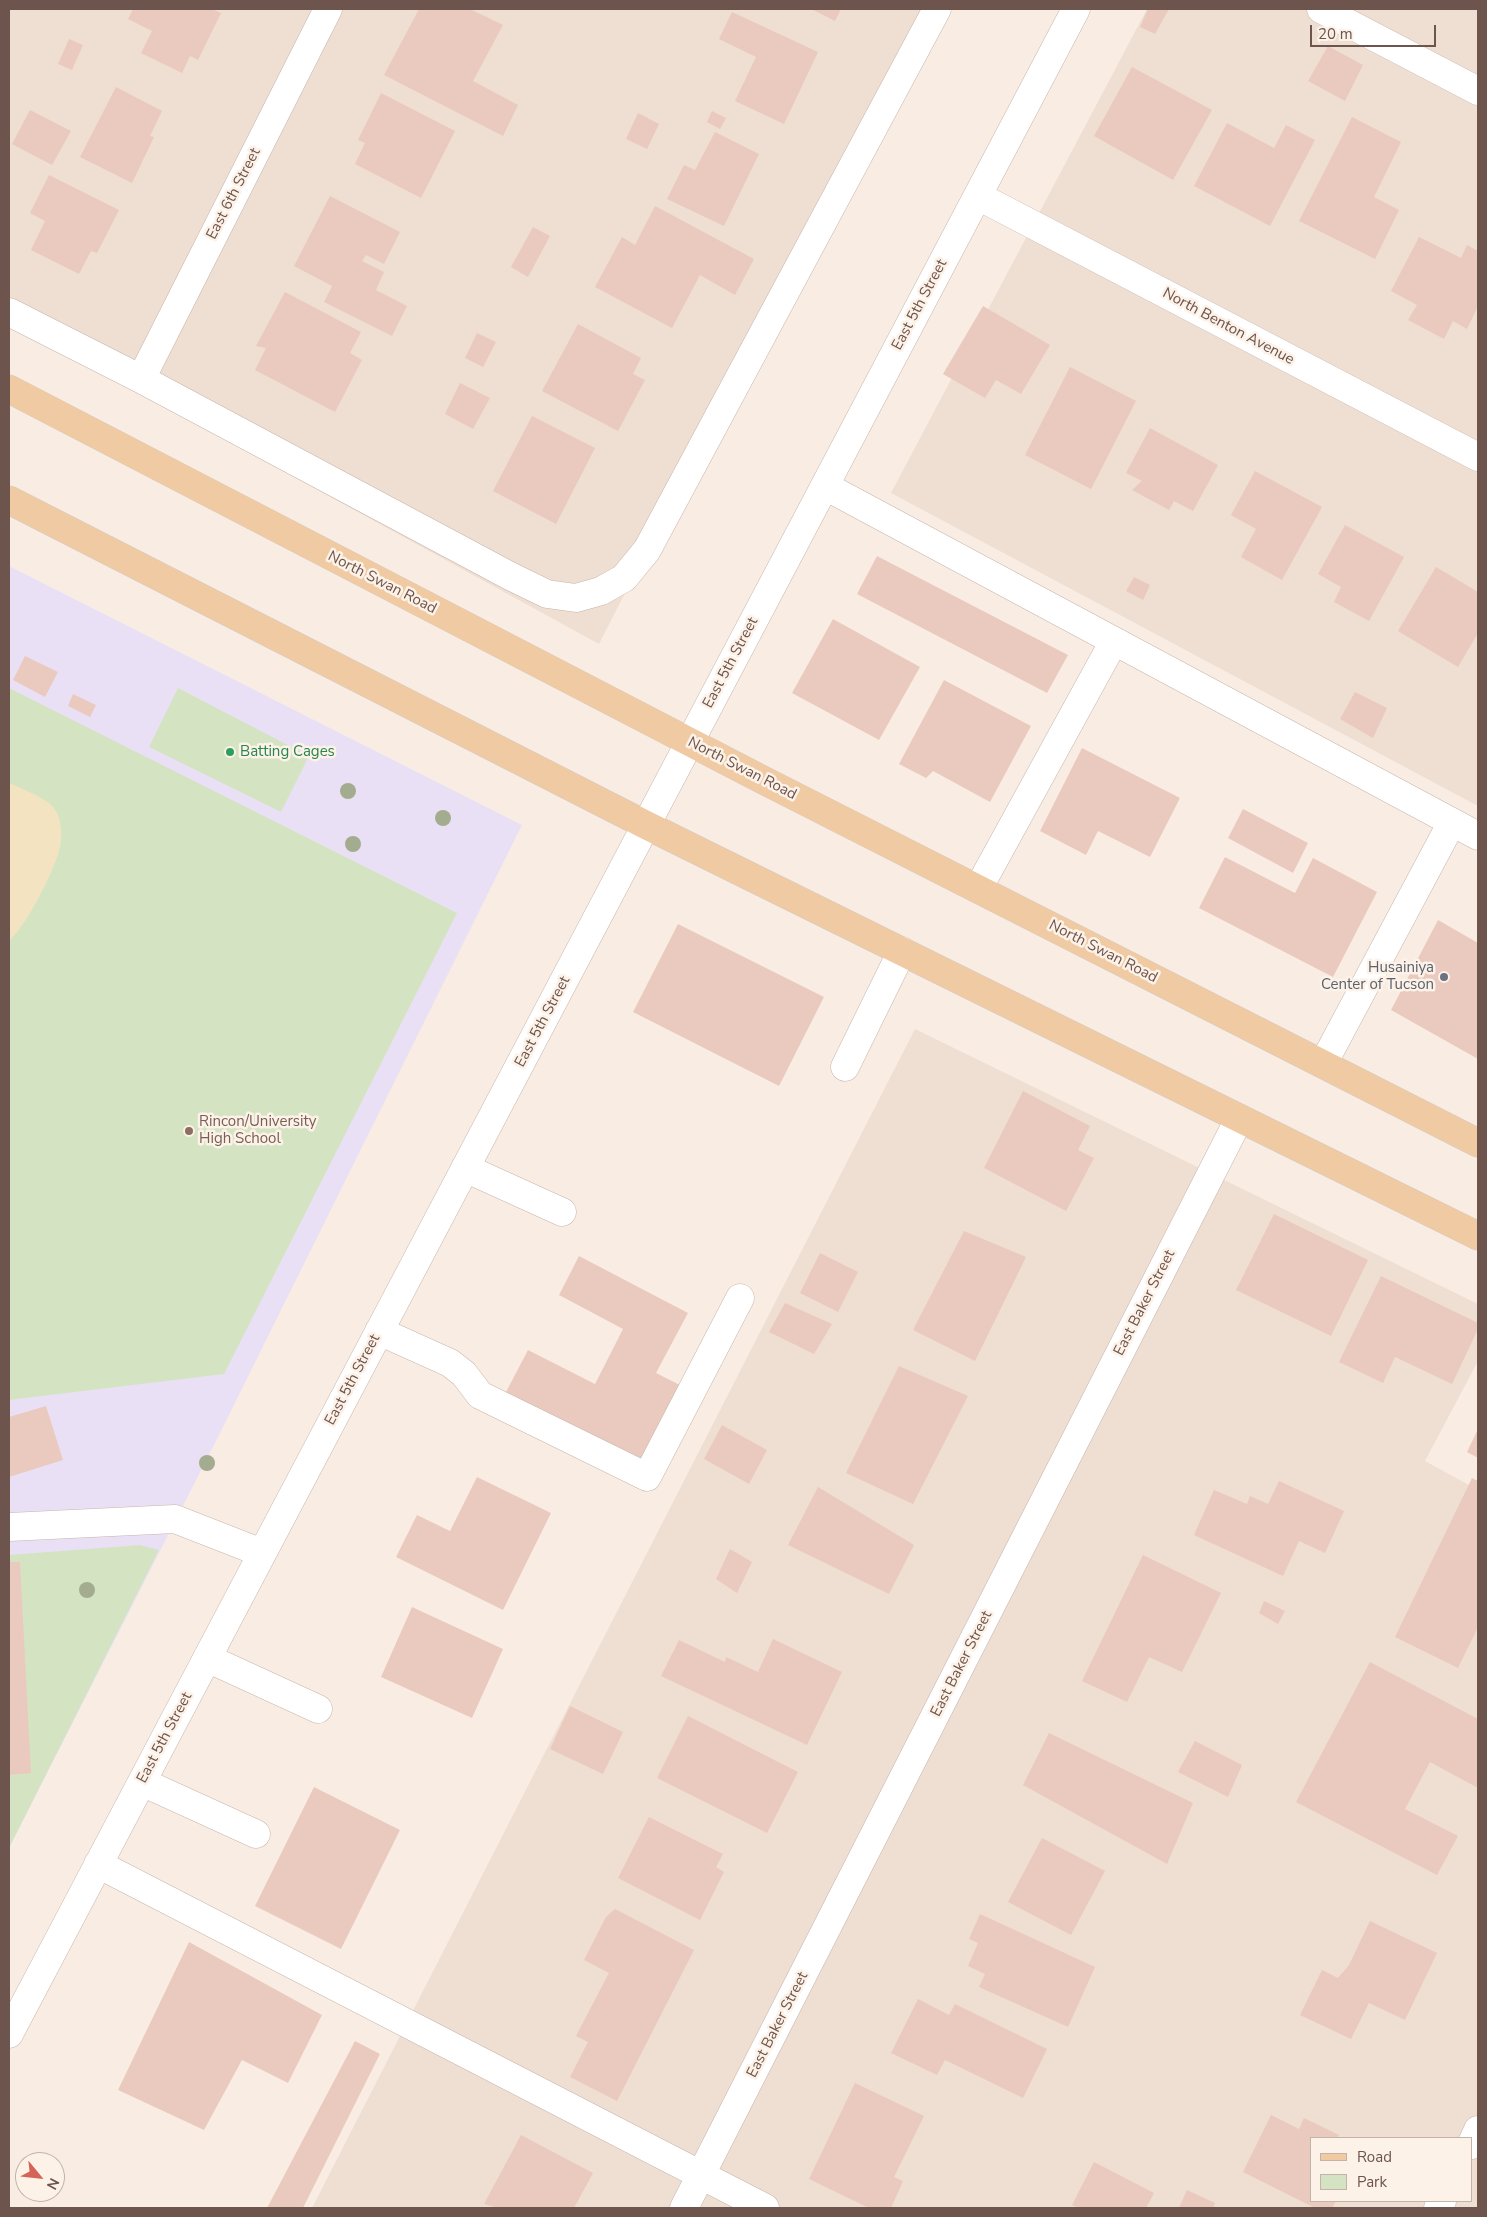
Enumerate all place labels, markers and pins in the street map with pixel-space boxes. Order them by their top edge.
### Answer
place label: Batting Cages [240,743,335,761]
marker: Batting Cages [224,746,236,758]
place label: Husainiya Center of Tucson [1321,959,1434,994]
marker: Husainiya Center of Tucson [1438,971,1450,983]
place label: Rincon/University High School [199,1113,316,1148]
marker: Rincon/University High School [183,1125,195,1137]

